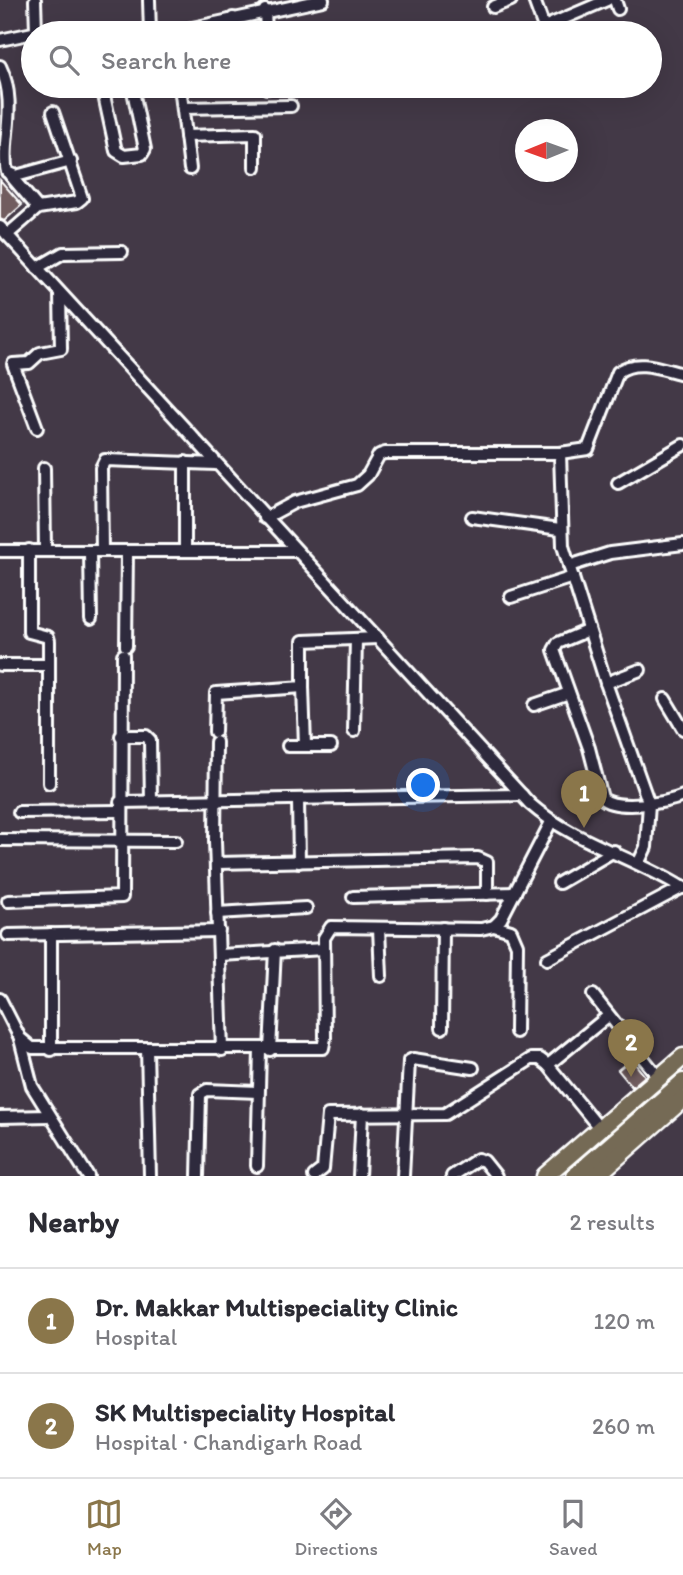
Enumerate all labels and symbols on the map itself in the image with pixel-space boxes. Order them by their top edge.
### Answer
north arrow [515,119,578,182]
your location [406,768,440,802]
pin: 1 [561,770,607,828]
pin: 2 [608,1019,654,1077]

